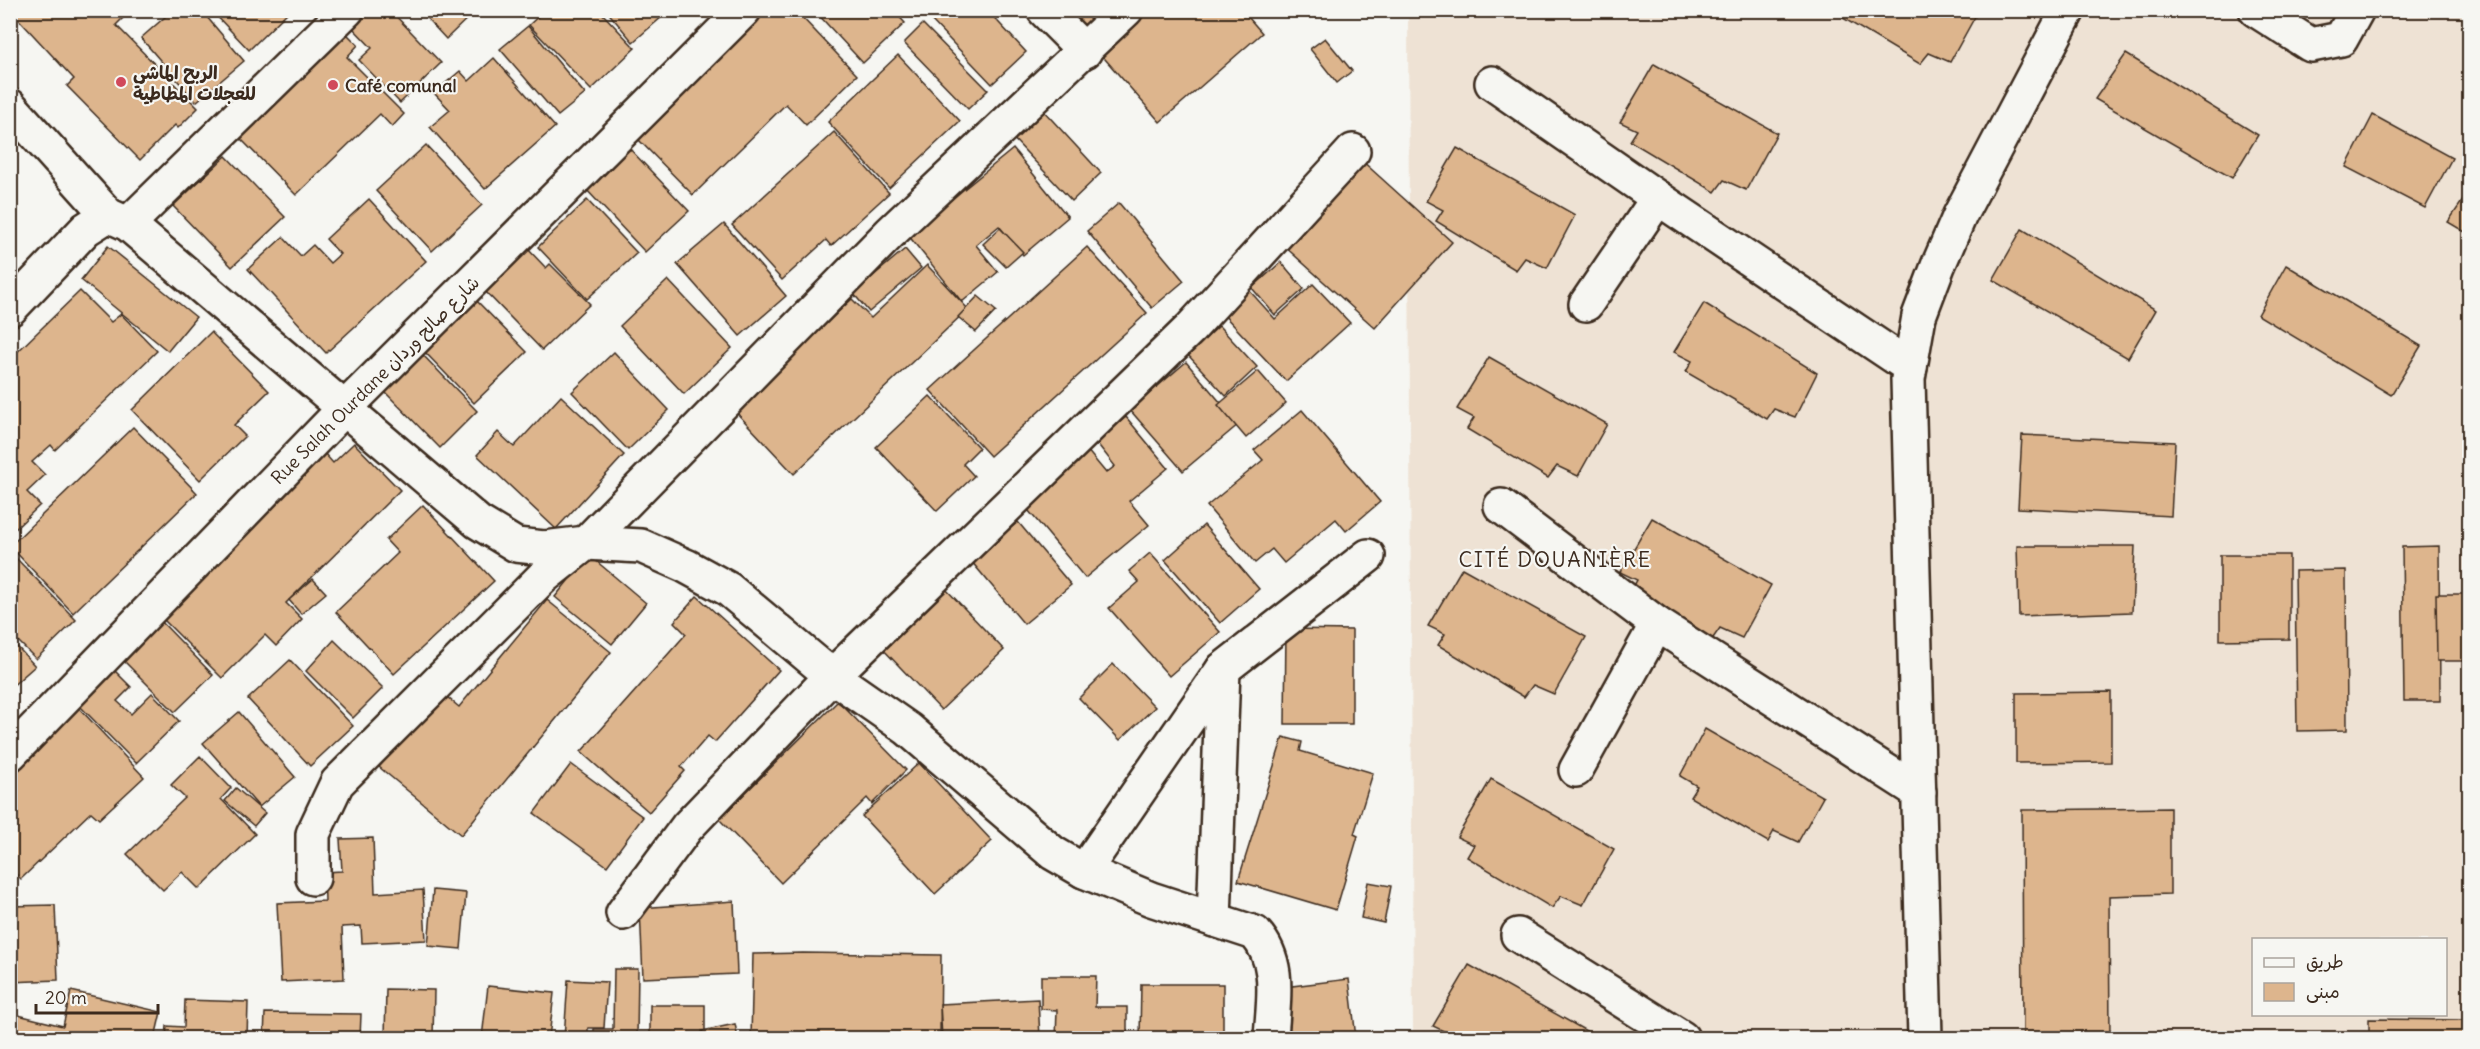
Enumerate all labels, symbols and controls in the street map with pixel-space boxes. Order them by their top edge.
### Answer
place label: الربح الماشي للعجلات المطاطية [133,61,256,105]
place label: Café comunal [345,74,456,97]
marker: الربح الماشي للعجلات المطاطية [114,75,128,89]
marker: Café comunal [326,78,340,92]
street label: Rue Salah Ourdane شارع صالح وردان [266,271,485,490]
district label: CITÉ DOUANIÈRE [1459,546,1652,573]
legend [2252,938,2447,1016]
text: طريق [2306,950,2344,973]
scale bar [36,977,158,1015]
text: مبنى [2306,980,2340,1003]
text: 20 m [45,986,87,1009]

